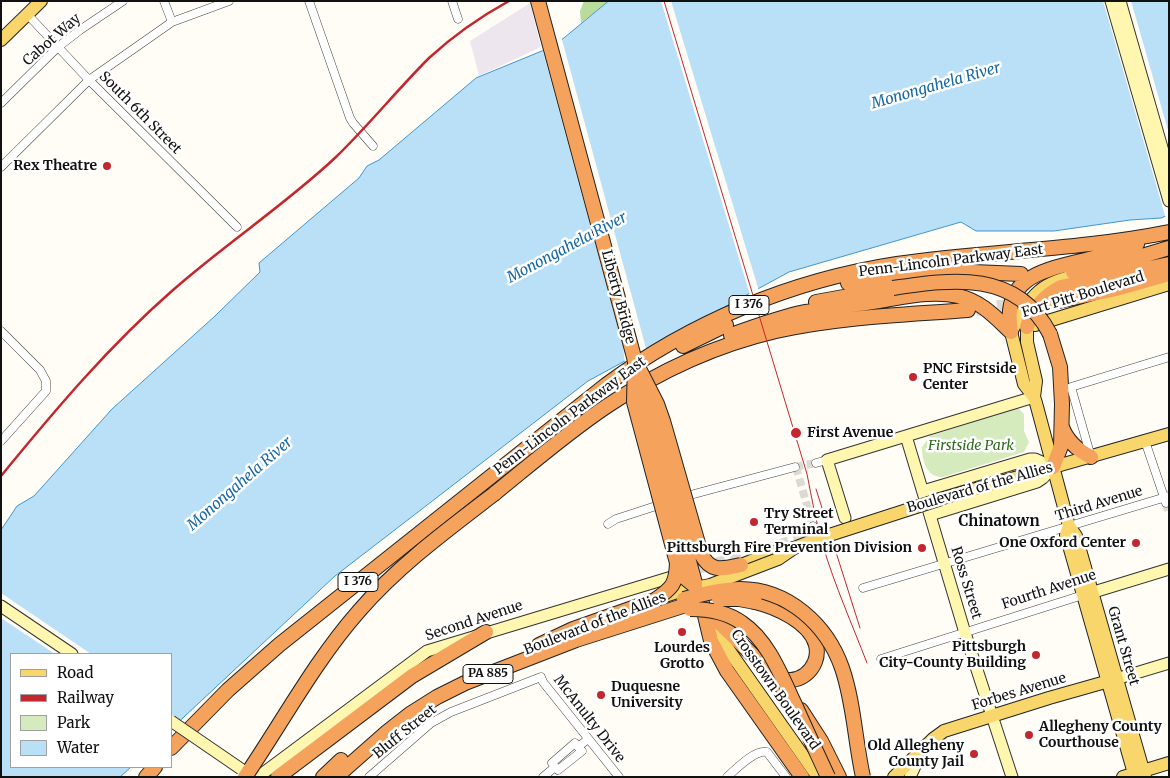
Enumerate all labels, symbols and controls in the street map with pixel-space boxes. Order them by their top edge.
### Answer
street label: Cabot Way [20,10,84,70]
water label: Monongahela River [869,59,1003,113]
street label: South 6th Street [95,68,185,158]
place label: Rex Theatre [13,158,97,174]
marker: Rex Theatre [101,160,113,172]
water label: Monongahela River [504,209,630,287]
street label: Penn-Lincoln Parkway East [858,241,1044,281]
street label: Liberty Bridge [597,248,639,346]
street label: Fort Pitt Boulevard [1020,268,1146,322]
road number: I 376 [729,296,769,314]
street label: Penn-Lincoln Parkway East [491,353,649,479]
place label: PNC Firstside Center [923,361,1016,394]
marker: PNC Firstside Center [907,371,919,383]
place label: First Avenue [807,425,893,441]
marker: First Avenue [789,426,803,440]
water label: Monongahela River [184,433,296,535]
park label: Firstside Park [928,438,1014,454]
street label: Boulevard of the Allies [905,459,1055,517]
street label: Third Avenue [1053,483,1145,525]
place label: Try Street Terminal [764,506,834,538]
district label: Chinatown [958,513,1040,531]
marker: Try Street Terminal [748,516,760,528]
place label: One Oxford Center [999,535,1126,551]
marker: One Oxford Center [1130,537,1142,549]
place label: Pittsburgh Fire Prevention Division [667,540,912,556]
marker: Pittsburgh Fire Prevention Division [916,542,928,554]
street label: Ross Street [947,545,985,621]
street label: Fourth Avenue [1000,567,1098,613]
road number: I 376 [338,572,378,592]
street label: Boulevard of the Allies [522,589,668,659]
street label: Second Avenue [423,597,525,645]
street label: Grant Street [1104,605,1142,687]
marker: Lourdes Grotto [676,626,688,638]
street label: Crosstown Boulevard [727,627,823,753]
place label: Pittsburgh City-County Building [879,639,1026,672]
place label: Lourdes Grotto [654,640,710,672]
marker: Pittsburgh City-County Building [1030,649,1042,661]
legend [10,653,172,768]
text: Road [57,663,93,682]
road number: PA 885 [463,664,513,684]
street label: Forbes Avenue [970,670,1068,714]
street label: McAnulty Drive [550,672,628,766]
place label: Duquesne University [611,679,683,712]
text: Railway [57,688,114,707]
marker: Duquesne University [595,689,607,701]
street label: Bluff Street [370,701,440,763]
text: Park [57,713,90,732]
place label: Allegheny County Courthouse [1039,719,1162,752]
marker: Allegheny County Courthouse [1023,729,1035,741]
text: Water [57,738,99,757]
place label: Old Allegheny County Jail [868,738,964,770]
marker: Old Allegheny County Jail [968,748,980,760]

